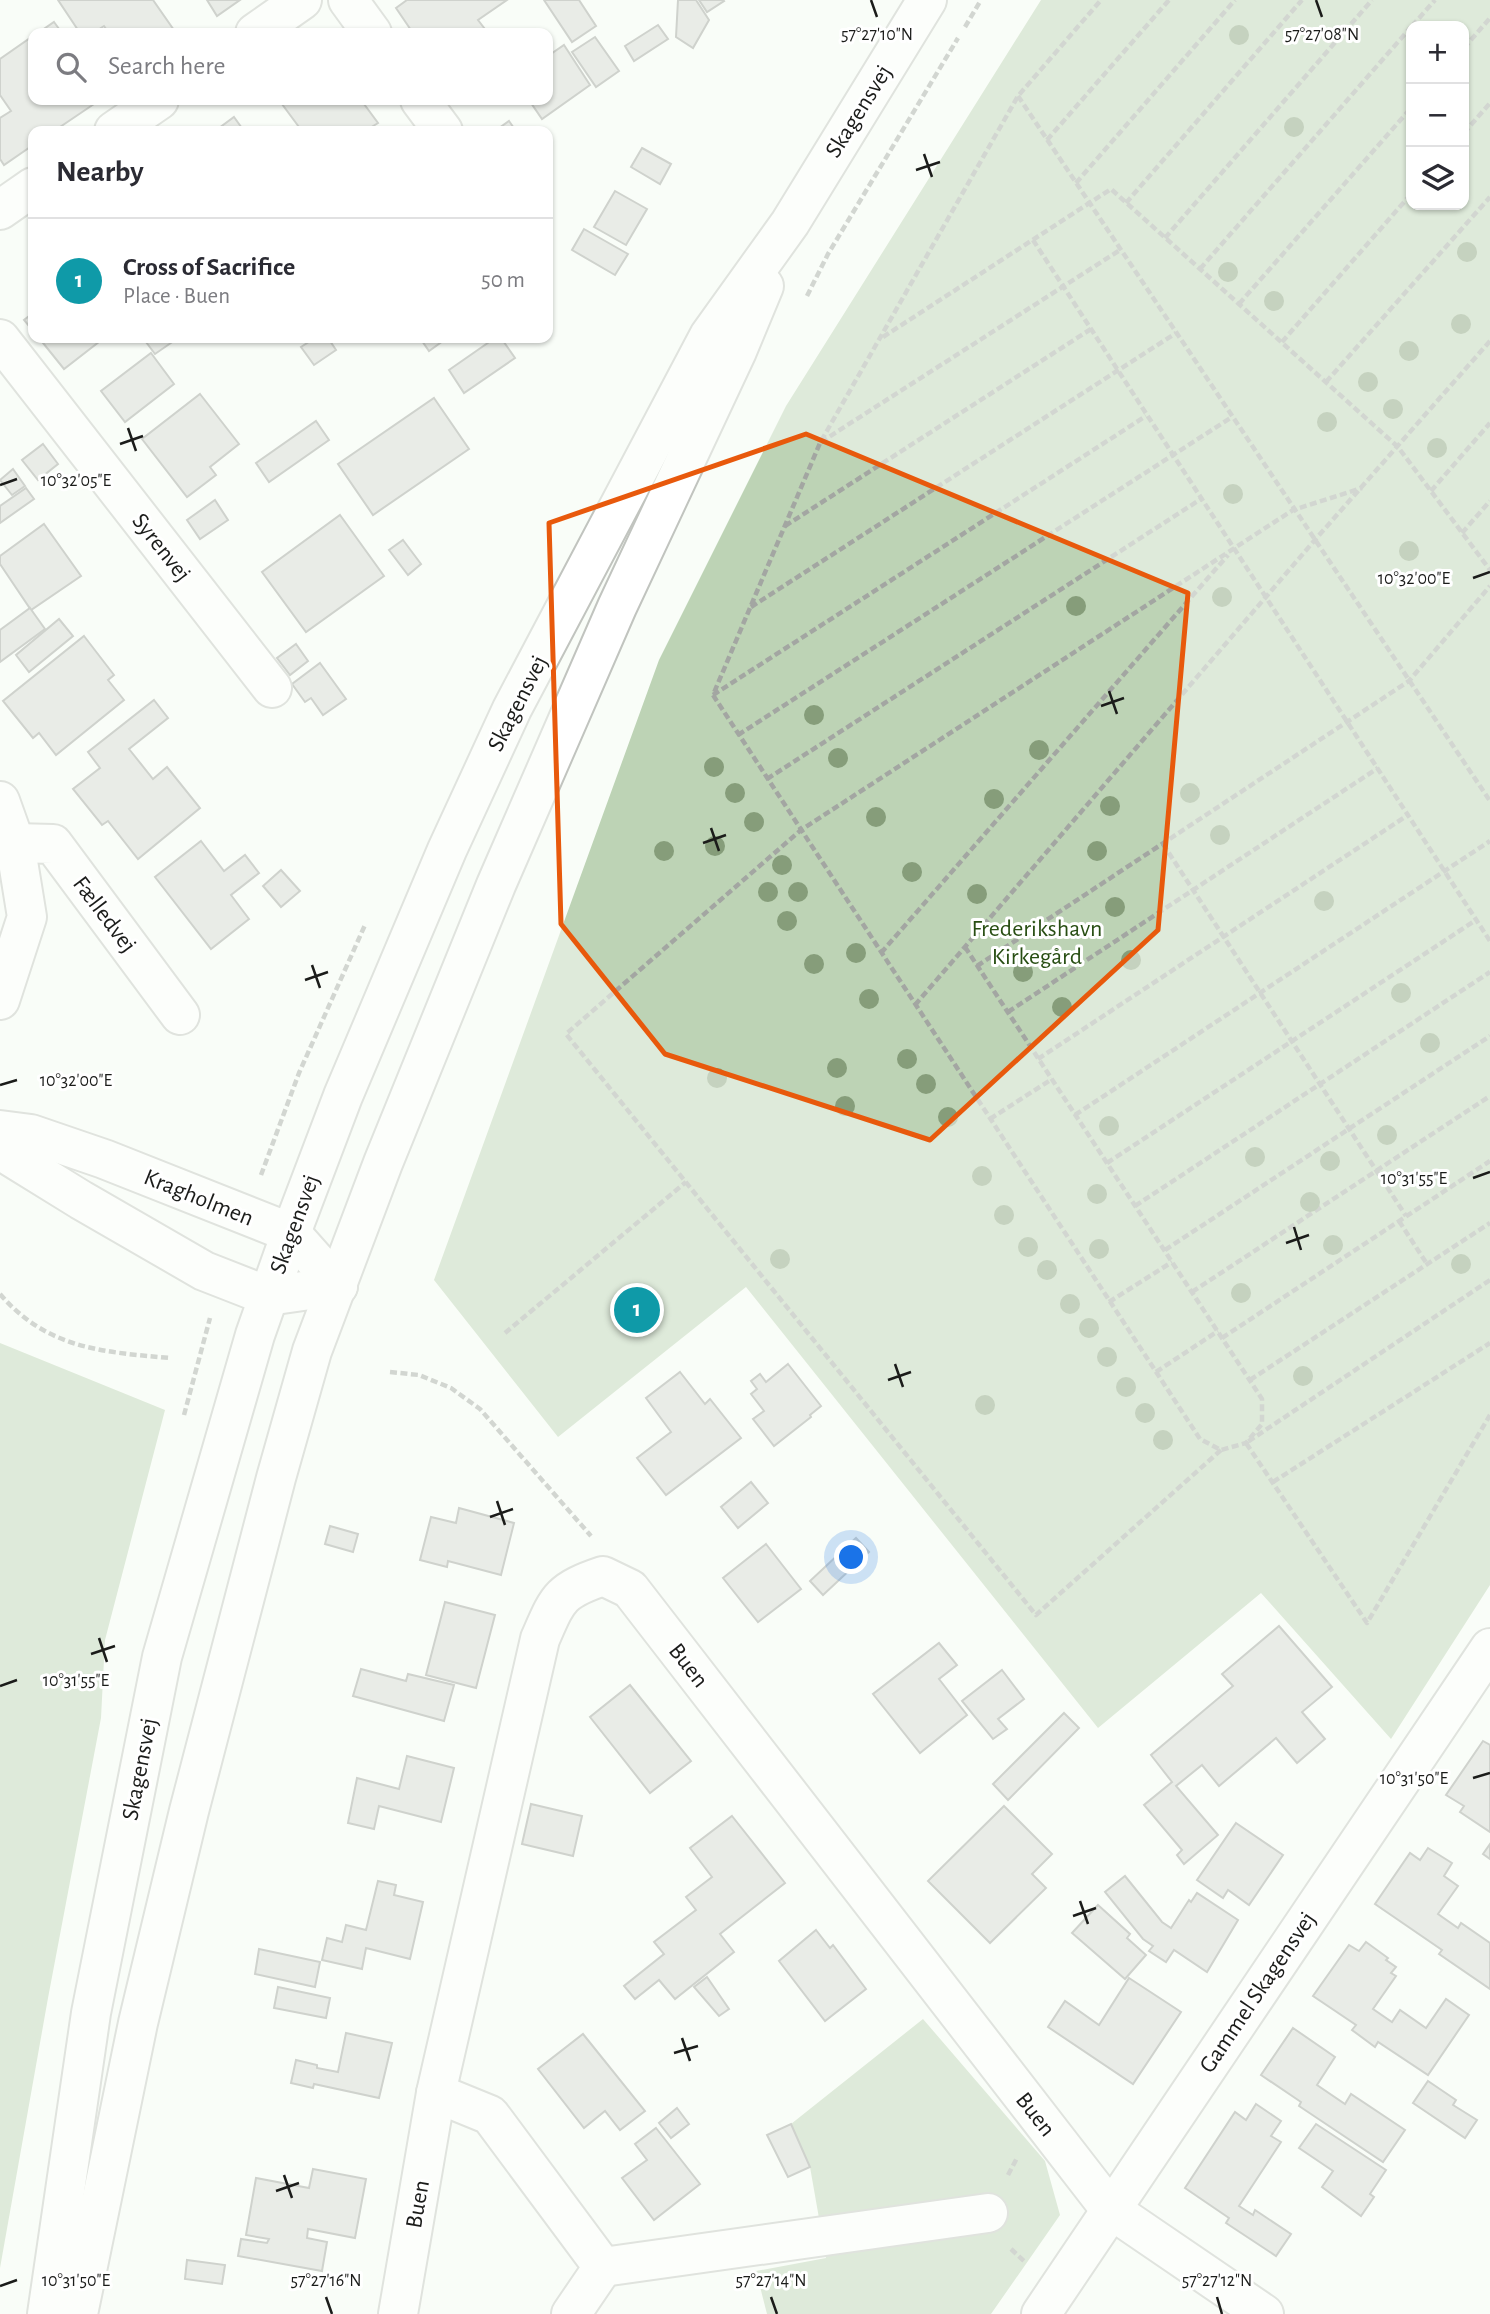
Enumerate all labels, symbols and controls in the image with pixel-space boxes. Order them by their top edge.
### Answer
map controls [1406,21,1469,210]
button: + [1406,21,1469,84]
text: 57°27'10"N [841,26,913,44]
text: 57°27'08"N [1285,26,1359,44]
search box [28,28,553,105]
icon: search [52,48,90,86]
text: Search here [108,53,226,79]
street label: Skagensvej [821,61,897,162]
button: − [1406,84,1469,147]
button: layers [1406,147,1469,210]
text: Nearby [56,157,144,187]
text: Cross of Sacrifice [123,254,295,280]
text: 1 [75,269,83,292]
text: 50 m [481,269,525,292]
text: Place · Buen [123,285,230,308]
text: 10°32'05"E [41,472,111,490]
street label: Syrenvej [127,509,195,586]
text: 10°32'00"E [1378,570,1450,588]
street label: Skagensvej [484,652,552,755]
street label: Fælledvej [68,872,140,957]
park label: Frederikshavn Kirkegård [972,917,1103,969]
text: 10°32'00"E [40,1072,112,1090]
street label: Kragholmen [140,1165,257,1231]
text: 10°31'55"E [1381,1170,1447,1188]
street label: Skagensvej [266,1171,324,1277]
pin: 1 [614,1284,660,1336]
your location [834,1540,868,1574]
street label: Buen [664,1639,713,1692]
text: 10°31'55"E [43,1672,109,1690]
street label: Skagensvej [118,1716,162,1822]
text: 10°31'50"E [1380,1770,1448,1788]
street label: Gammel Skagensvej [1195,1908,1320,2077]
street label: Buen [1011,2088,1060,2141]
street label: Buen [402,2178,434,2230]
text: 10°31'50"E [42,2272,110,2290]
text: 57°27'16"N [291,2272,361,2290]
text: 57°27'14"N [735,2272,807,2290]
text: 57°27'12"N [1182,2272,1252,2290]

